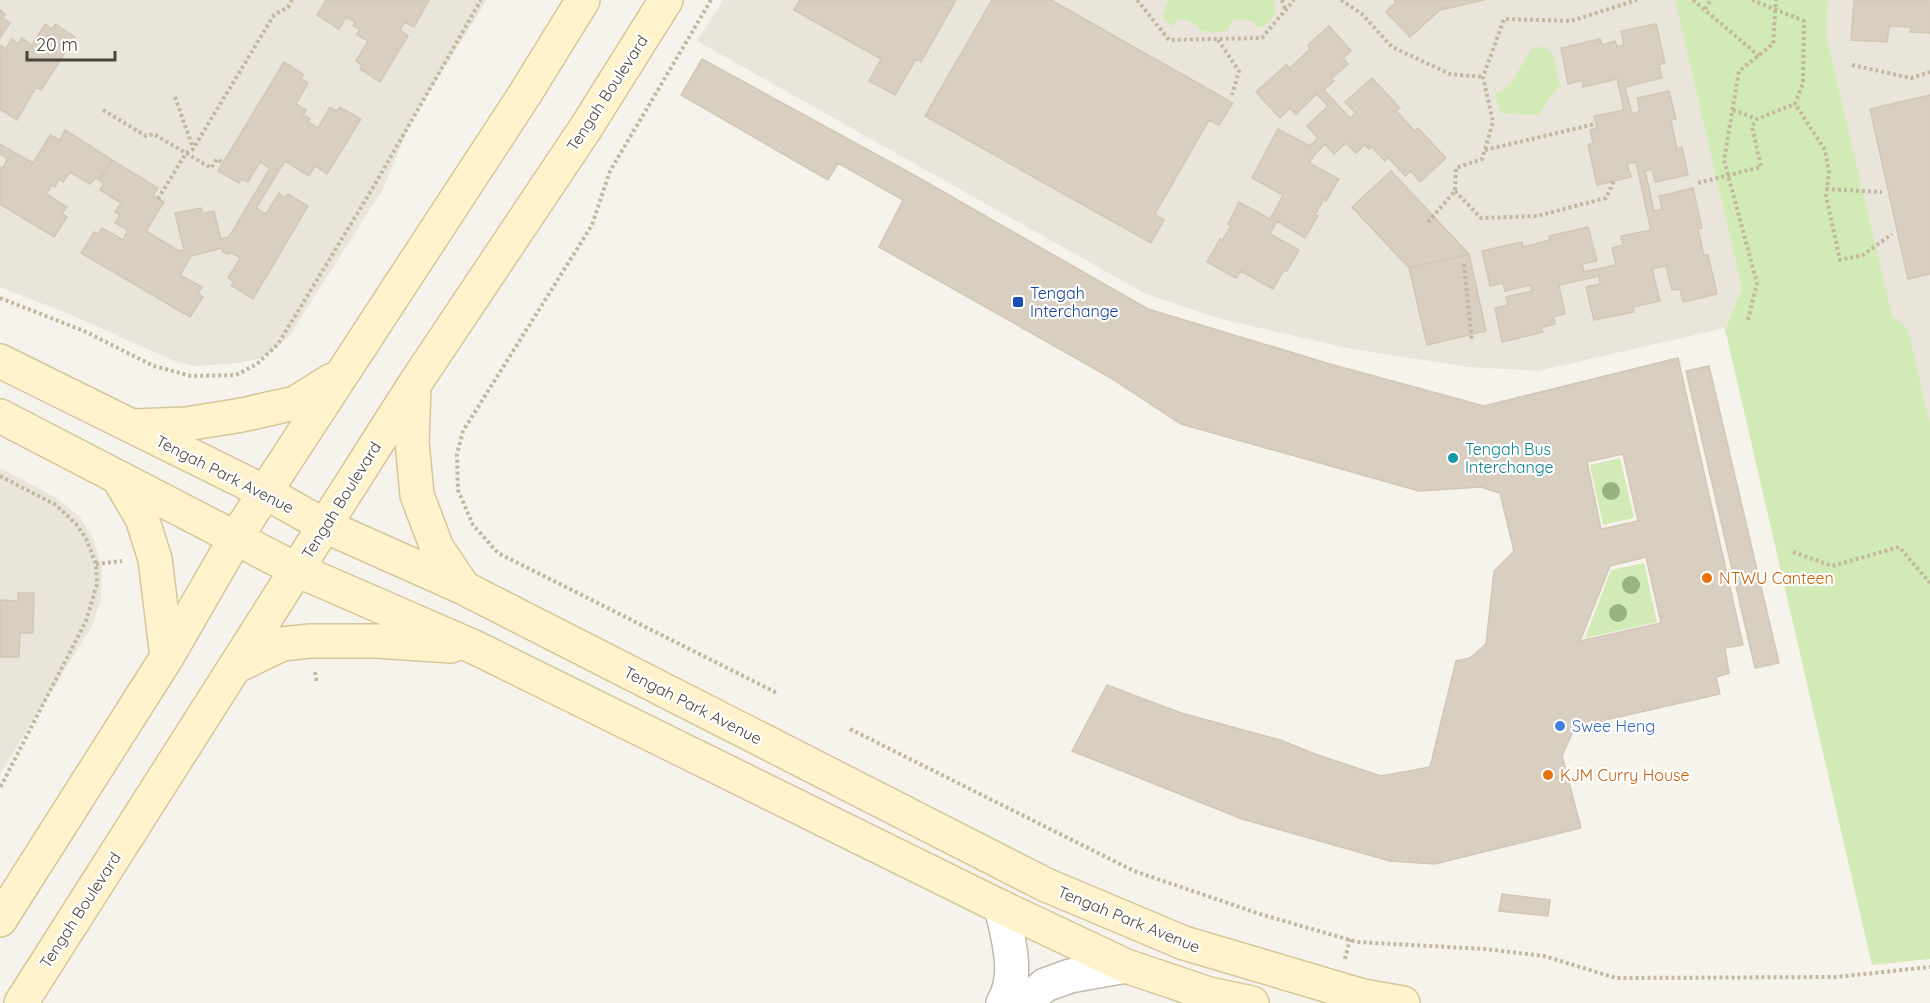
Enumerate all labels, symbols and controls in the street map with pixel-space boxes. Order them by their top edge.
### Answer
scale bar [27,24,116,62]
street label: Tengah Boulevard [562,31,652,155]
text: 20 m [36,33,78,56]
place label: Tengah Interchange [1030,283,1118,321]
marker: Tengah Interchange [1011,295,1025,309]
street label: Tengah Park Avenue [153,431,297,517]
street label: Tengah Boulevard [297,438,385,562]
place label: Tengah Bus Interchange [1465,439,1553,477]
marker: Tengah Bus Interchange [1446,451,1460,465]
place label: NTWU Canteen [1719,568,1834,588]
marker: NTWU Canteen [1700,571,1714,585]
street label: Tengah Park Avenue [621,662,765,748]
place label: Swee Heng [1572,716,1655,736]
marker: Swee Heng [1553,719,1567,733]
place label: KJM Curry House [1560,765,1690,785]
marker: KJM Curry House [1541,768,1555,782]
street label: Tengah Boulevard [35,848,125,972]
street label: Tengah Park Avenue [1055,881,1203,957]

